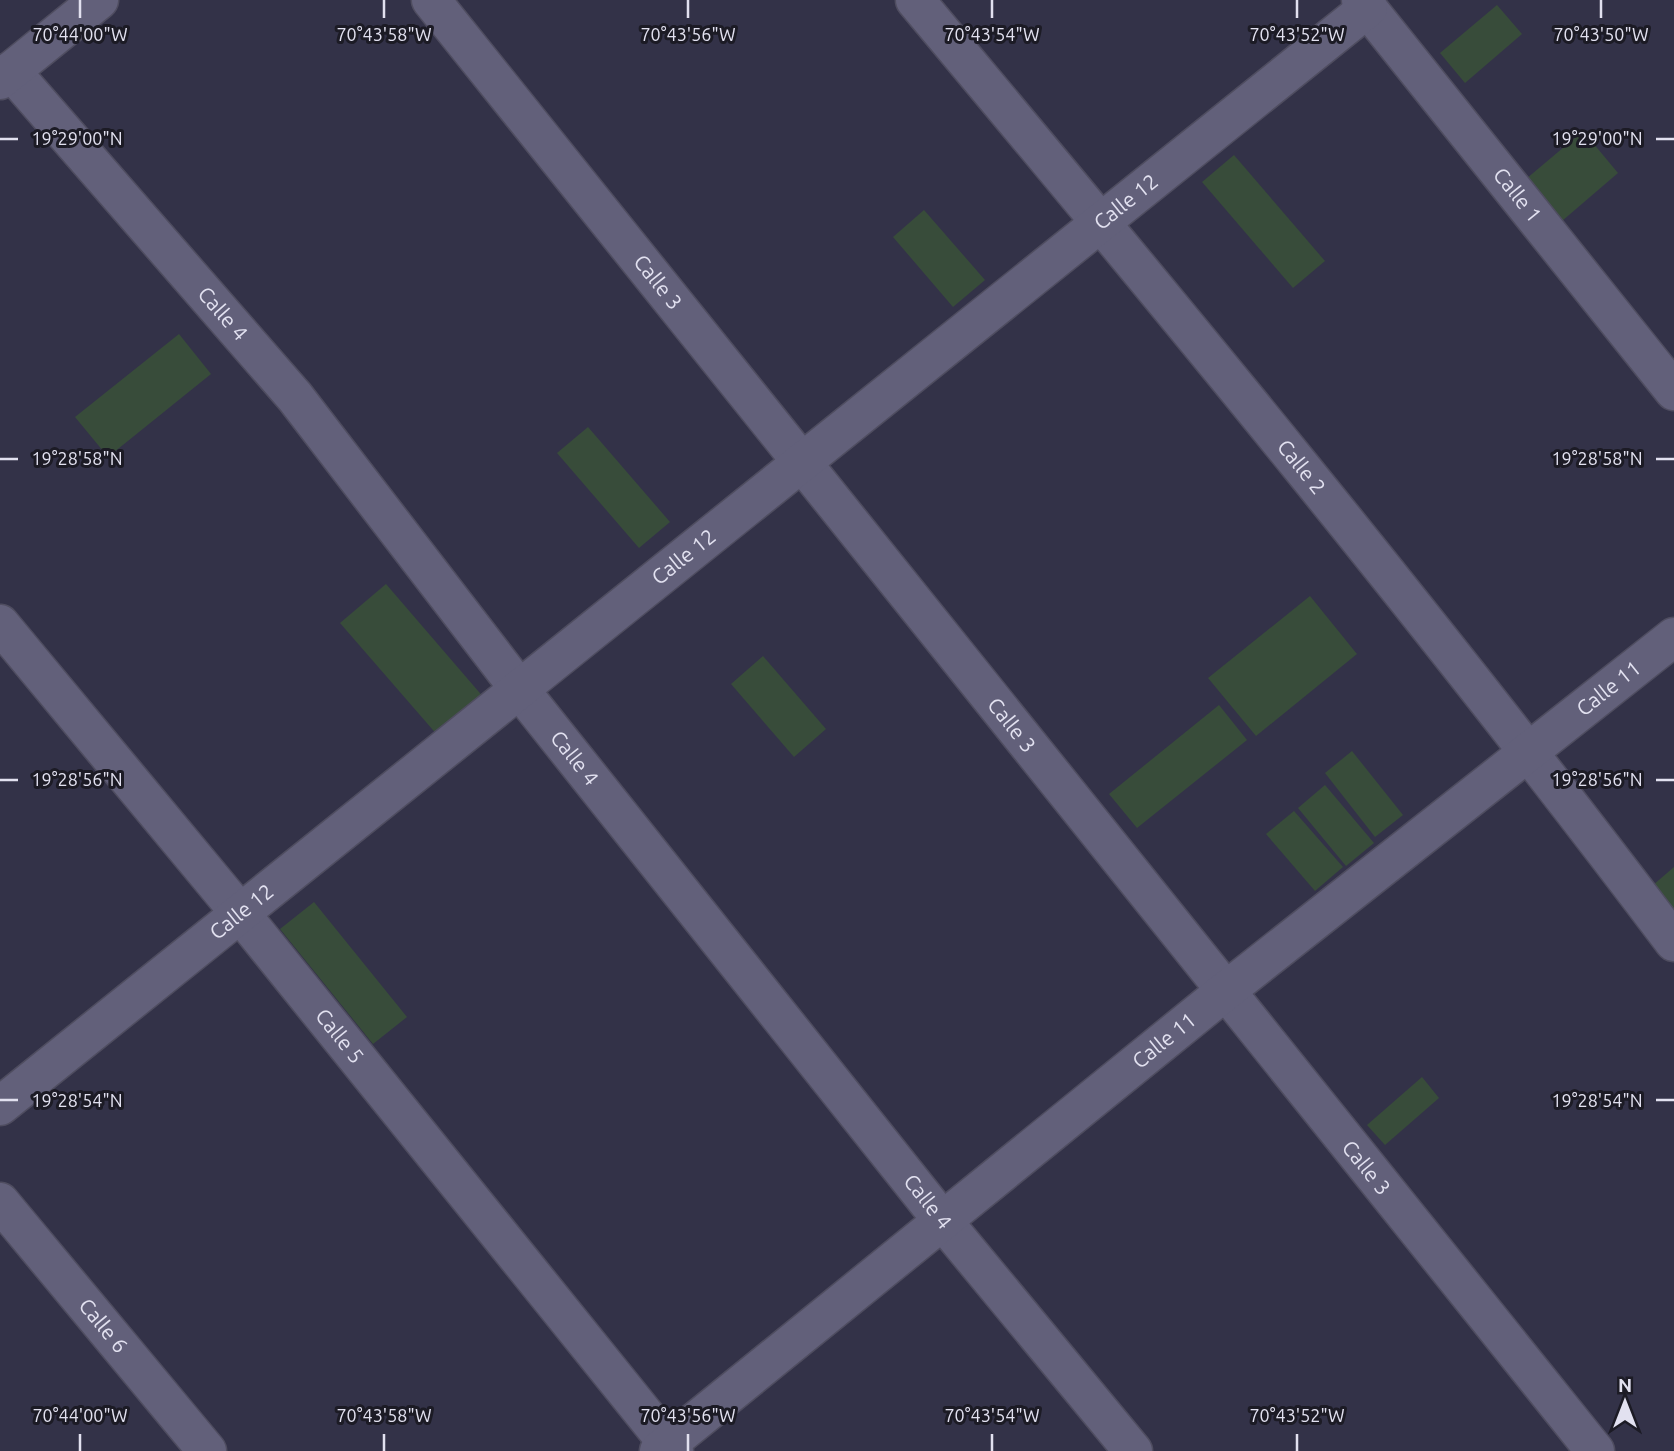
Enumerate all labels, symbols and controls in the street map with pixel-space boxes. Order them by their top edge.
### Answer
text: 70°44'00"W [32,24,128,44]
text: 70°43'58"W [336,24,432,44]
text: 70°43'56"W [640,24,736,44]
text: 70°43'54"W [944,24,1040,44]
text: 70°43'52"W [1249,24,1345,44]
text: 70°43'50"W [1553,24,1649,44]
text: 19°29'00"N [31,128,123,148]
text: 19°29'00"N [1551,128,1643,148]
street label: Calle 1 [1489,162,1547,227]
street label: Calle 12 [1089,169,1162,234]
street label: Calle 3 [629,250,687,314]
street label: Calle 4 [194,281,253,345]
street label: Calle 2 [1273,434,1331,498]
text: 19°28'58"N [31,448,123,468]
text: 19°28'58"N [1551,448,1643,468]
street label: Calle 12 [647,523,720,589]
street label: Calle 11 [1571,655,1645,720]
street label: Calle 3 [983,693,1041,757]
street label: Calle 4 [546,725,604,790]
text: 19°28'56"N [31,769,123,789]
text: 19°28'56"N [1551,769,1643,789]
street label: Calle 12 [204,878,278,944]
street label: Calle 5 [311,1004,369,1068]
street label: Calle 11 [1127,1007,1200,1073]
text: 19°28'54"N [31,1090,123,1110]
text: 19°28'54"N [1551,1090,1643,1110]
street label: Calle 3 [1338,1135,1396,1199]
street label: Calle 4 [899,1169,957,1233]
street label: Calle 6 [74,1293,133,1357]
north arrow [1590,1367,1660,1437]
text: N [1618,1374,1632,1396]
text: 70°44'00"W [32,1405,128,1425]
text: 70°43'58"W [336,1405,432,1425]
text: 70°43'56"W [640,1405,736,1425]
text: 70°43'54"W [944,1405,1040,1425]
text: 70°43'52"W [1249,1405,1345,1425]

